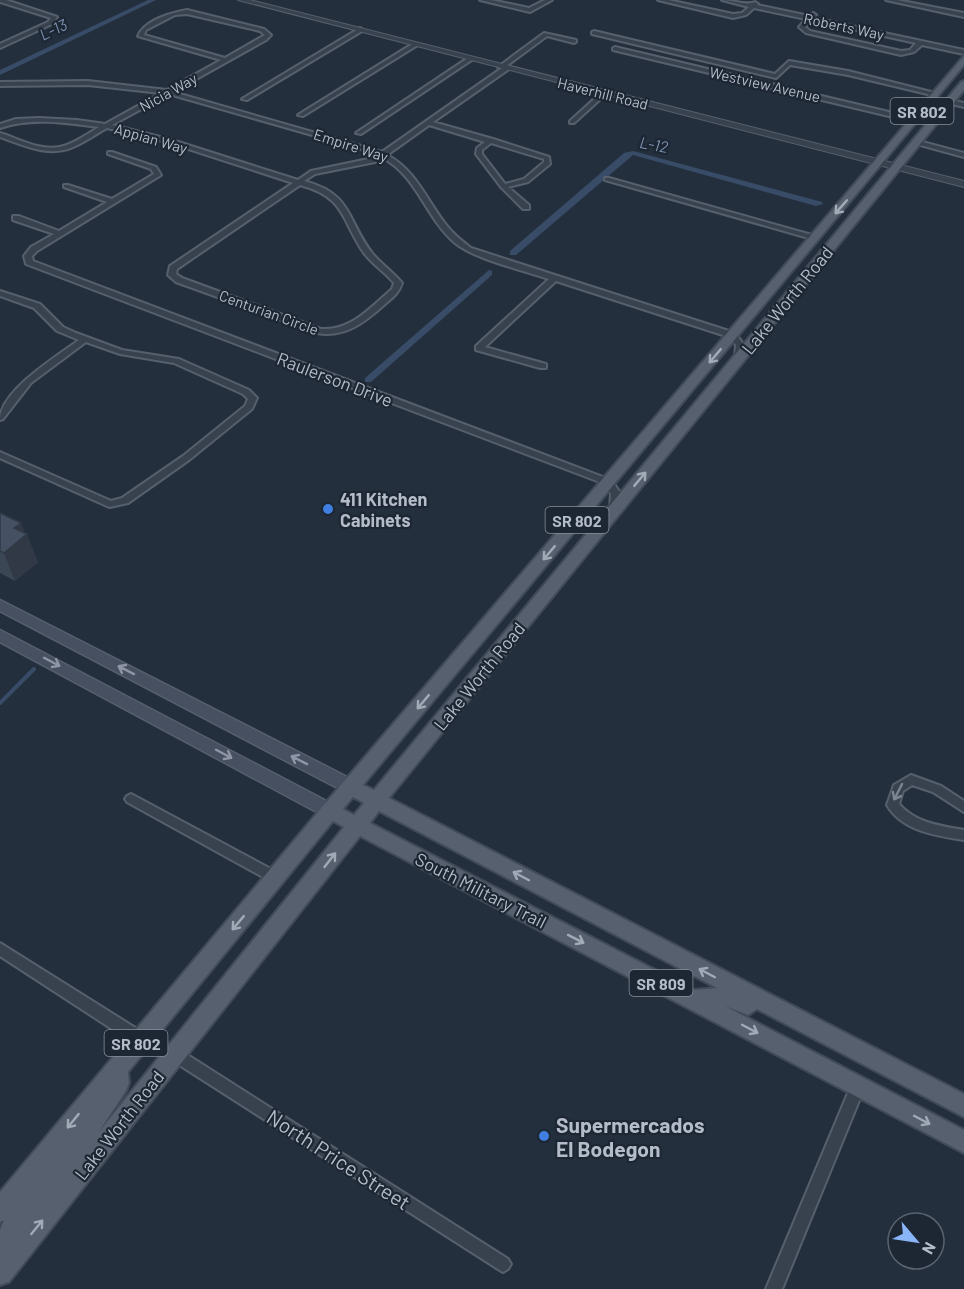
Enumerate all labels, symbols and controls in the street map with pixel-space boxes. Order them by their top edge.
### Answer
street label: Roberts Way [802,9,886,43]
water label: L-13 [36,14,70,44]
street label: Westview Avenue [708,62,822,106]
street label: Nicia Way [136,69,200,115]
street label: Haverhill Road [556,73,650,113]
road number: SR 802 [890,98,954,124]
street label: Appian Way [112,119,190,157]
street label: Empire Way [312,125,390,165]
water label: L-12 [638,132,670,156]
one-way arrow [834,199,848,214]
street label: Lake Worth Road [737,242,837,358]
street label: Centurian Circle [217,286,321,338]
street label: Raulerson Drive [274,347,396,411]
one-way arrow [708,348,722,363]
one-way arrow [633,472,647,487]
place label: 411 Kitchen Cabinets [340,488,427,531]
marker: 411 Kitchen Cabinets [321,502,335,516]
road number: SR 802 [546,507,608,533]
one-way arrow [542,545,555,561]
street label: Lake Worth Road [429,618,529,734]
one-way arrow [42,657,60,668]
one-way arrow [118,664,136,676]
one-way arrow [416,694,430,709]
one-way arrow [214,749,232,760]
one-way arrow [291,754,309,765]
one-way arrow [892,782,904,800]
street label: South Military Trail [412,847,550,933]
one-way arrow [323,852,336,868]
one-way arrow [513,870,530,882]
one-way arrow [231,915,245,930]
one-way arrow [567,934,585,946]
one-way arrow [699,967,716,979]
road number: SR 809 [630,970,692,996]
one-way arrow [740,1024,758,1035]
road number: SR 802 [104,1030,168,1056]
street label: Lake Worth Road [70,1066,168,1184]
street label: North Price Street [263,1103,415,1215]
place label: Supermercados El Bodegon [556,1112,705,1161]
one-way arrow [66,1113,79,1129]
one-way arrow [913,1114,930,1126]
marker: Supermercados El Bodegon [537,1129,551,1143]
north arrow [886,1211,946,1271]
one-way arrow [30,1220,44,1235]
text: N [919,1239,940,1258]

